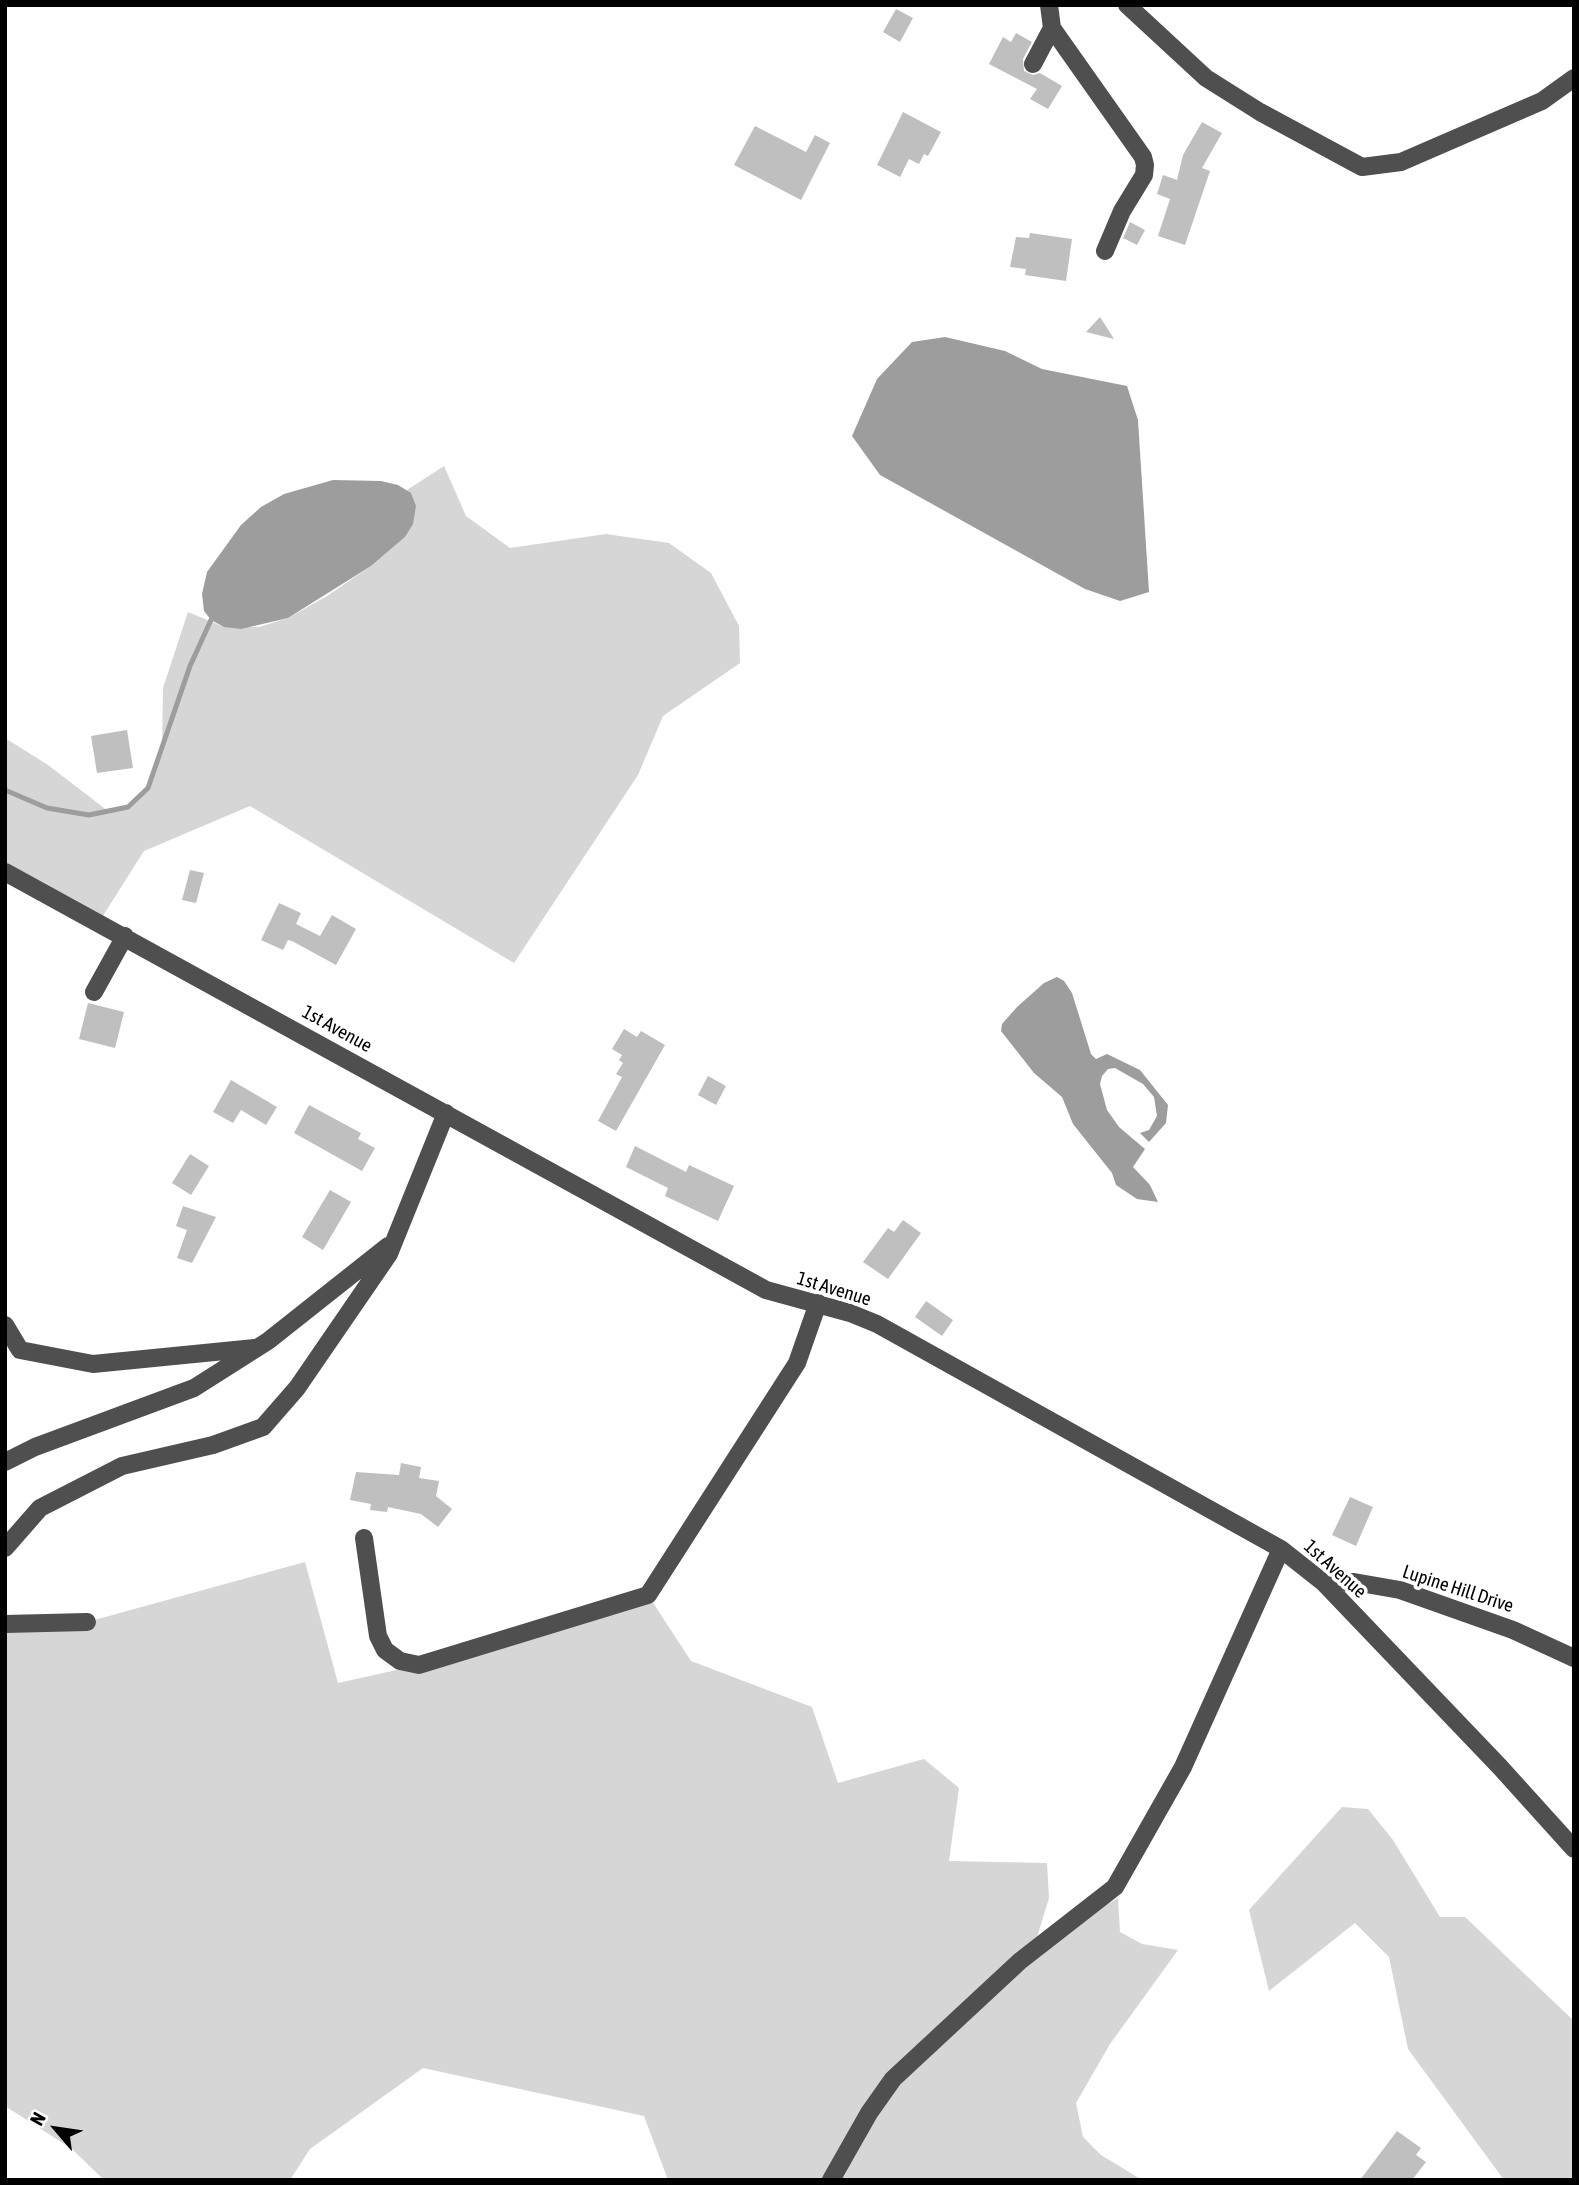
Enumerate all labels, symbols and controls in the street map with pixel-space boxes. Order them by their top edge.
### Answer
street label: 1st Avenue [298,1001,376,1057]
street label: 1st Avenue [794,1267,874,1311]
street label: 1st Avenue [1299,1535,1371,1603]
street label: Lupine Hill Drive [1400,1560,1516,1618]
north arrow [21,2094,91,2164]
text: N [25,2109,50,2129]

